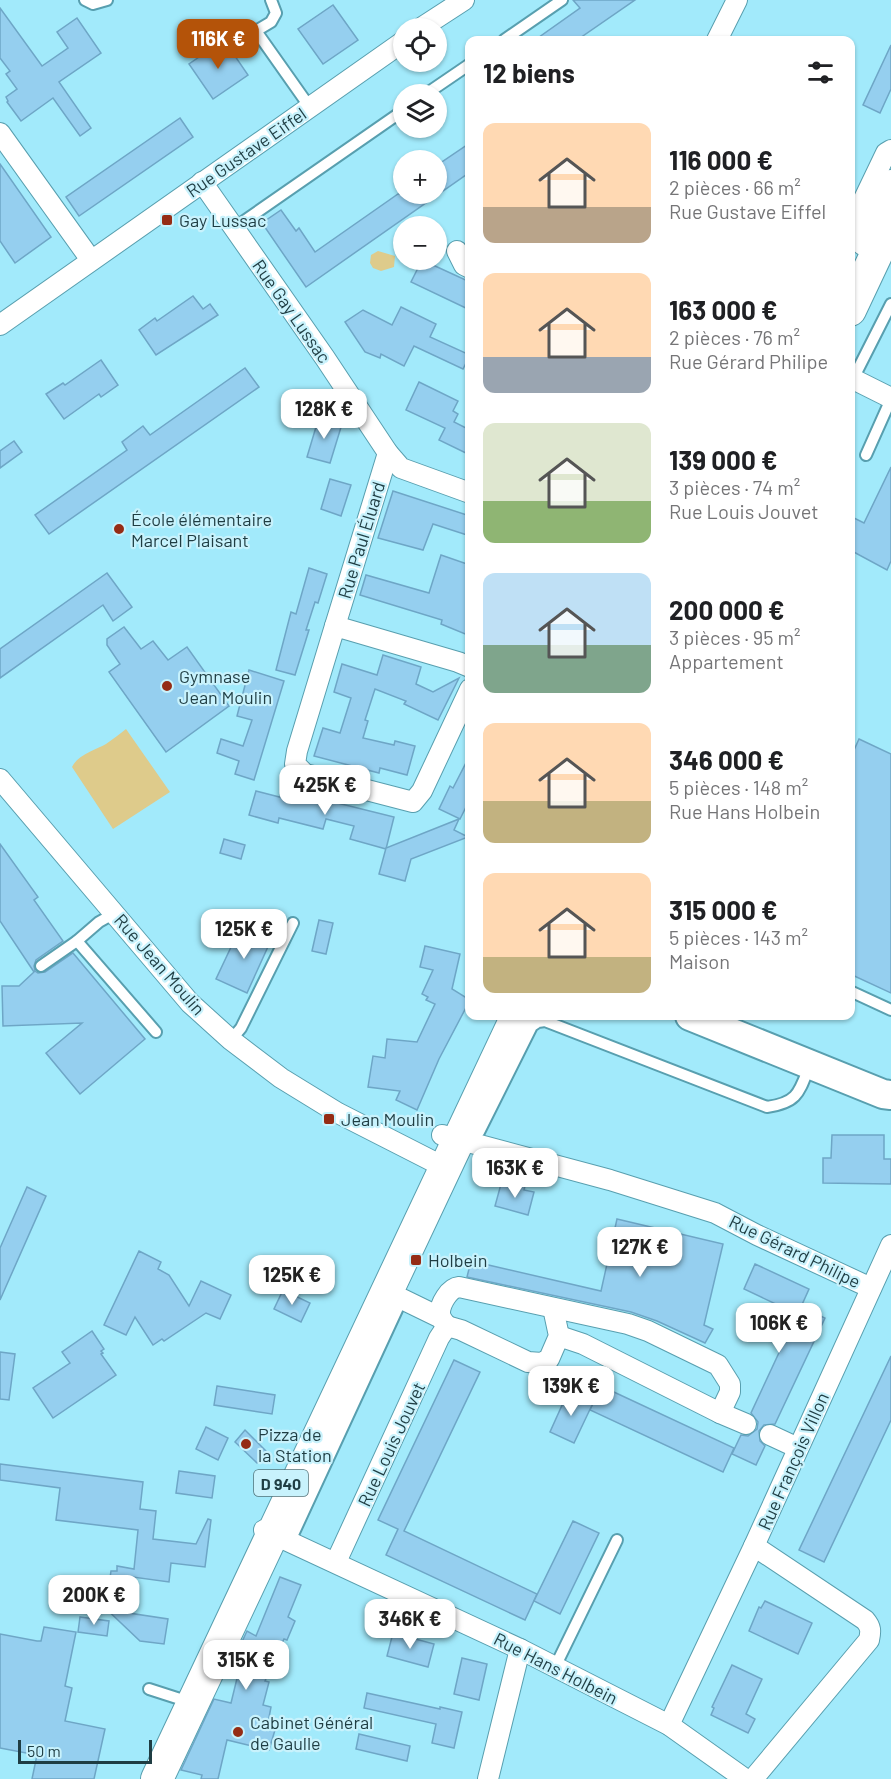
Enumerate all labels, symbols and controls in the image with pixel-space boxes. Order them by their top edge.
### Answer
map controls [393,18,447,270]
button: locate [393,18,447,72]
pin: 116K € [169,19,267,70]
text: 116K € [191,26,245,50]
icon: filters [804,56,837,89]
text: 12 biens [483,57,575,88]
button: layers [393,84,447,138]
street label: Rue Gustave Eiffel [182,102,310,202]
text: 116 000 € [669,144,773,175]
icon: home [531,147,603,219]
button: + [393,150,447,204]
text: 2 pièces · 66 m² [669,175,801,199]
text: Rue Gustave Eiffel [669,199,826,223]
place label: Gay Lussac [179,209,266,231]
marker: Gay Lussac [160,213,174,227]
button: − [393,216,447,270]
street label: Rue Gay Lussac [248,255,336,367]
text: 163 000 € [669,294,778,325]
icon: home [531,297,603,369]
text: 2 pièces · 76 m² [669,325,800,349]
text: Rue Gérard Philipe [669,349,828,373]
pin: 128K € [275,389,373,440]
text: 128K € [295,396,353,420]
text: 139 000 € [669,444,777,475]
icon: home [531,447,603,519]
text: 3 pièces · 74 m² [669,475,800,499]
street label: Rue Paul Éluard [333,479,389,601]
text: Rue Louis Jouvet [669,499,818,523]
place label: École élémentaire Marcel Plaisant [131,508,272,551]
marker: École élémentaire Marcel Plaisant [112,522,126,536]
text: 200 000 € [669,594,785,625]
icon: home [531,597,603,669]
text: 3 pièces · 95 m² [669,625,801,649]
text: Appartement [669,649,784,673]
place label: Gymnase Jean Moulin [179,665,272,708]
marker: Gymnase Jean Moulin [160,679,174,693]
text: 346 000 € [669,744,784,775]
icon: home [531,747,603,819]
pin: 425K € [276,765,374,816]
text: 425K € [293,772,357,796]
text: 5 pièces · 148 m² [669,775,808,799]
text: Rue Hans Holbein [669,799,820,823]
text: 315 000 € [669,894,778,925]
icon: home [531,897,603,969]
street label: Rue Jean Moulin [110,909,210,1019]
pin: 125K € [195,909,293,960]
text: 125K € [215,916,273,940]
text: 5 pièces · 143 m² [669,925,808,949]
text: Maison [669,949,730,973]
place label: Jean Moulin [341,1108,434,1130]
marker: Jean Moulin [322,1112,336,1126]
pin: 163K € [466,1148,564,1199]
text: 163K € [486,1155,544,1179]
street label: Rue Gérard Philipe [726,1210,864,1292]
pin: 127K € [591,1227,689,1278]
text: 127K € [611,1234,669,1258]
place label: Holbein [428,1249,487,1271]
marker: Holbein [409,1253,423,1267]
pin: 125K € [243,1255,341,1306]
text: 125K € [263,1262,321,1286]
pin: 106K € [730,1303,828,1354]
text: 106K € [750,1310,808,1334]
pin: 139K € [522,1366,620,1417]
text: 139K € [542,1373,600,1397]
street label: Rue Louis Jouvet [353,1378,429,1510]
street label: Rue François Villon [753,1389,833,1533]
place label: Pizza de la Station [258,1423,332,1466]
marker: Pizza de la Station [239,1437,253,1451]
road number: D 940 [254,1470,308,1496]
pin: 200K € [45,1575,143,1626]
text: 200K € [62,1582,126,1606]
pin: 346K € [361,1599,459,1650]
text: 346K € [379,1606,441,1630]
street label: Rue Hans Holbein [490,1627,622,1709]
pin: 315K € [197,1640,295,1691]
text: 315K € [217,1647,275,1671]
place label: Cabinet Général de Gaulle [250,1711,373,1754]
marker: Cabinet Général de Gaulle [231,1725,245,1739]
scale bar [18,1737,152,1764]
text: 50 m [27,1741,61,1760]

